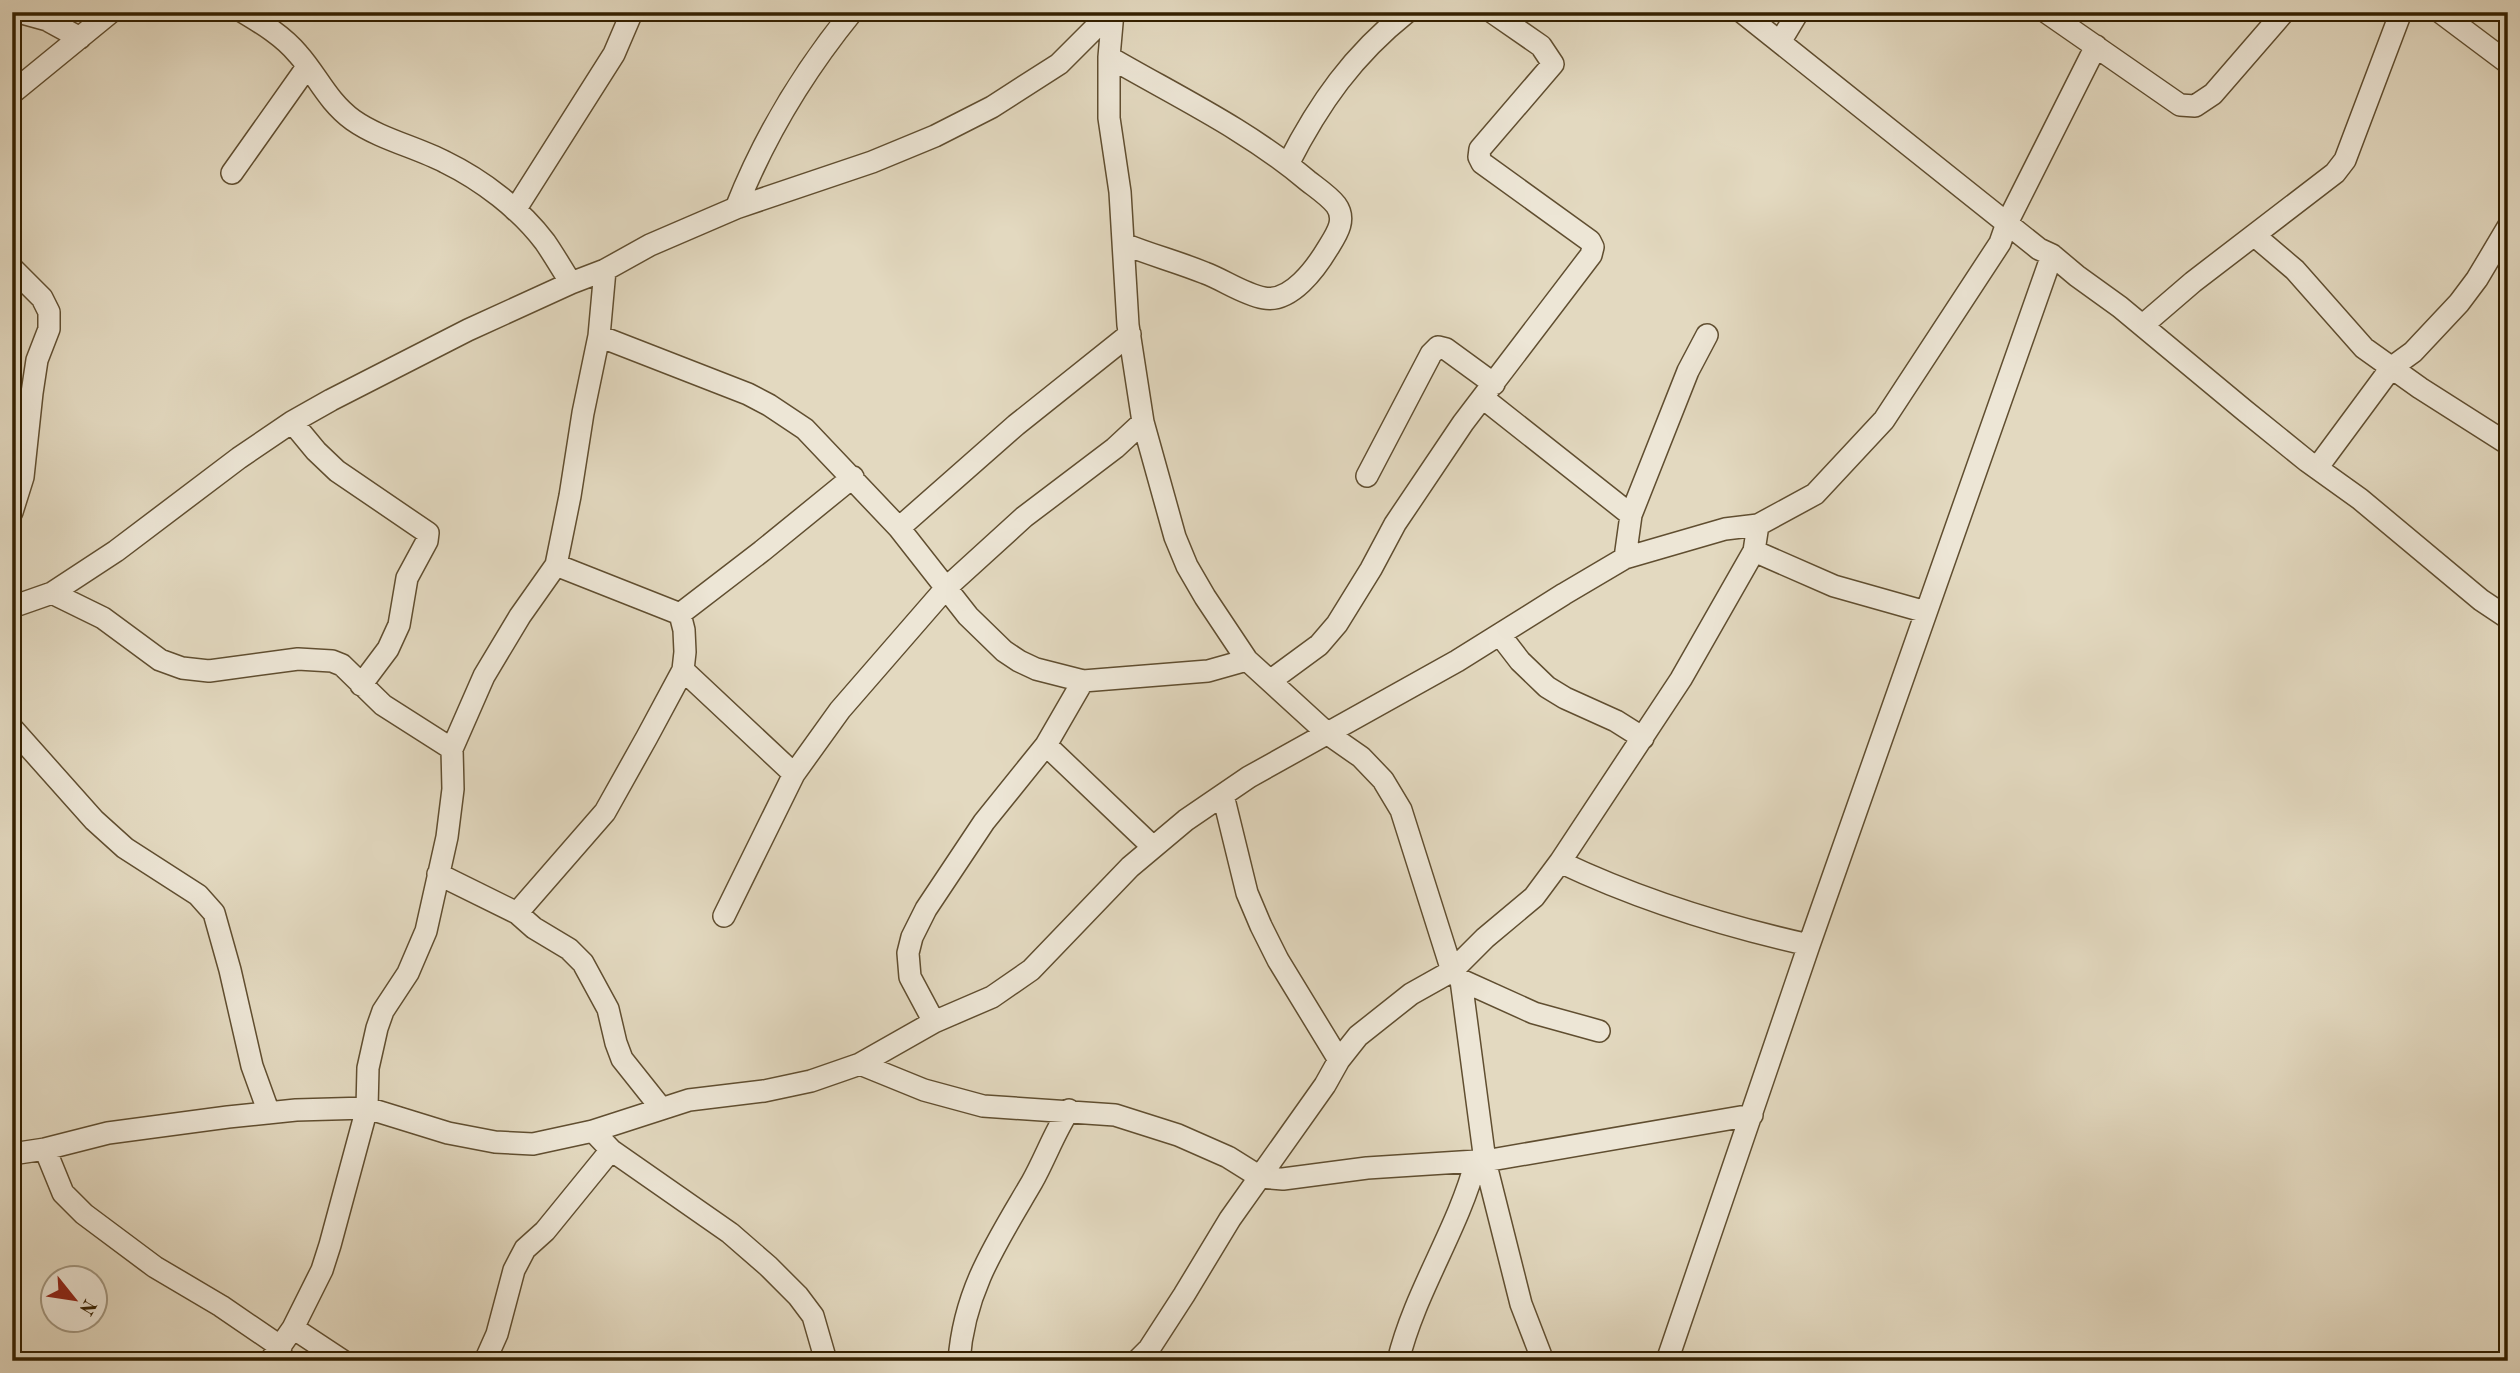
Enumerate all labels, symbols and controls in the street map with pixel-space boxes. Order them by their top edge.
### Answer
north arrow [38,1264,108,1334]
text: N [74,1295,98,1318]

